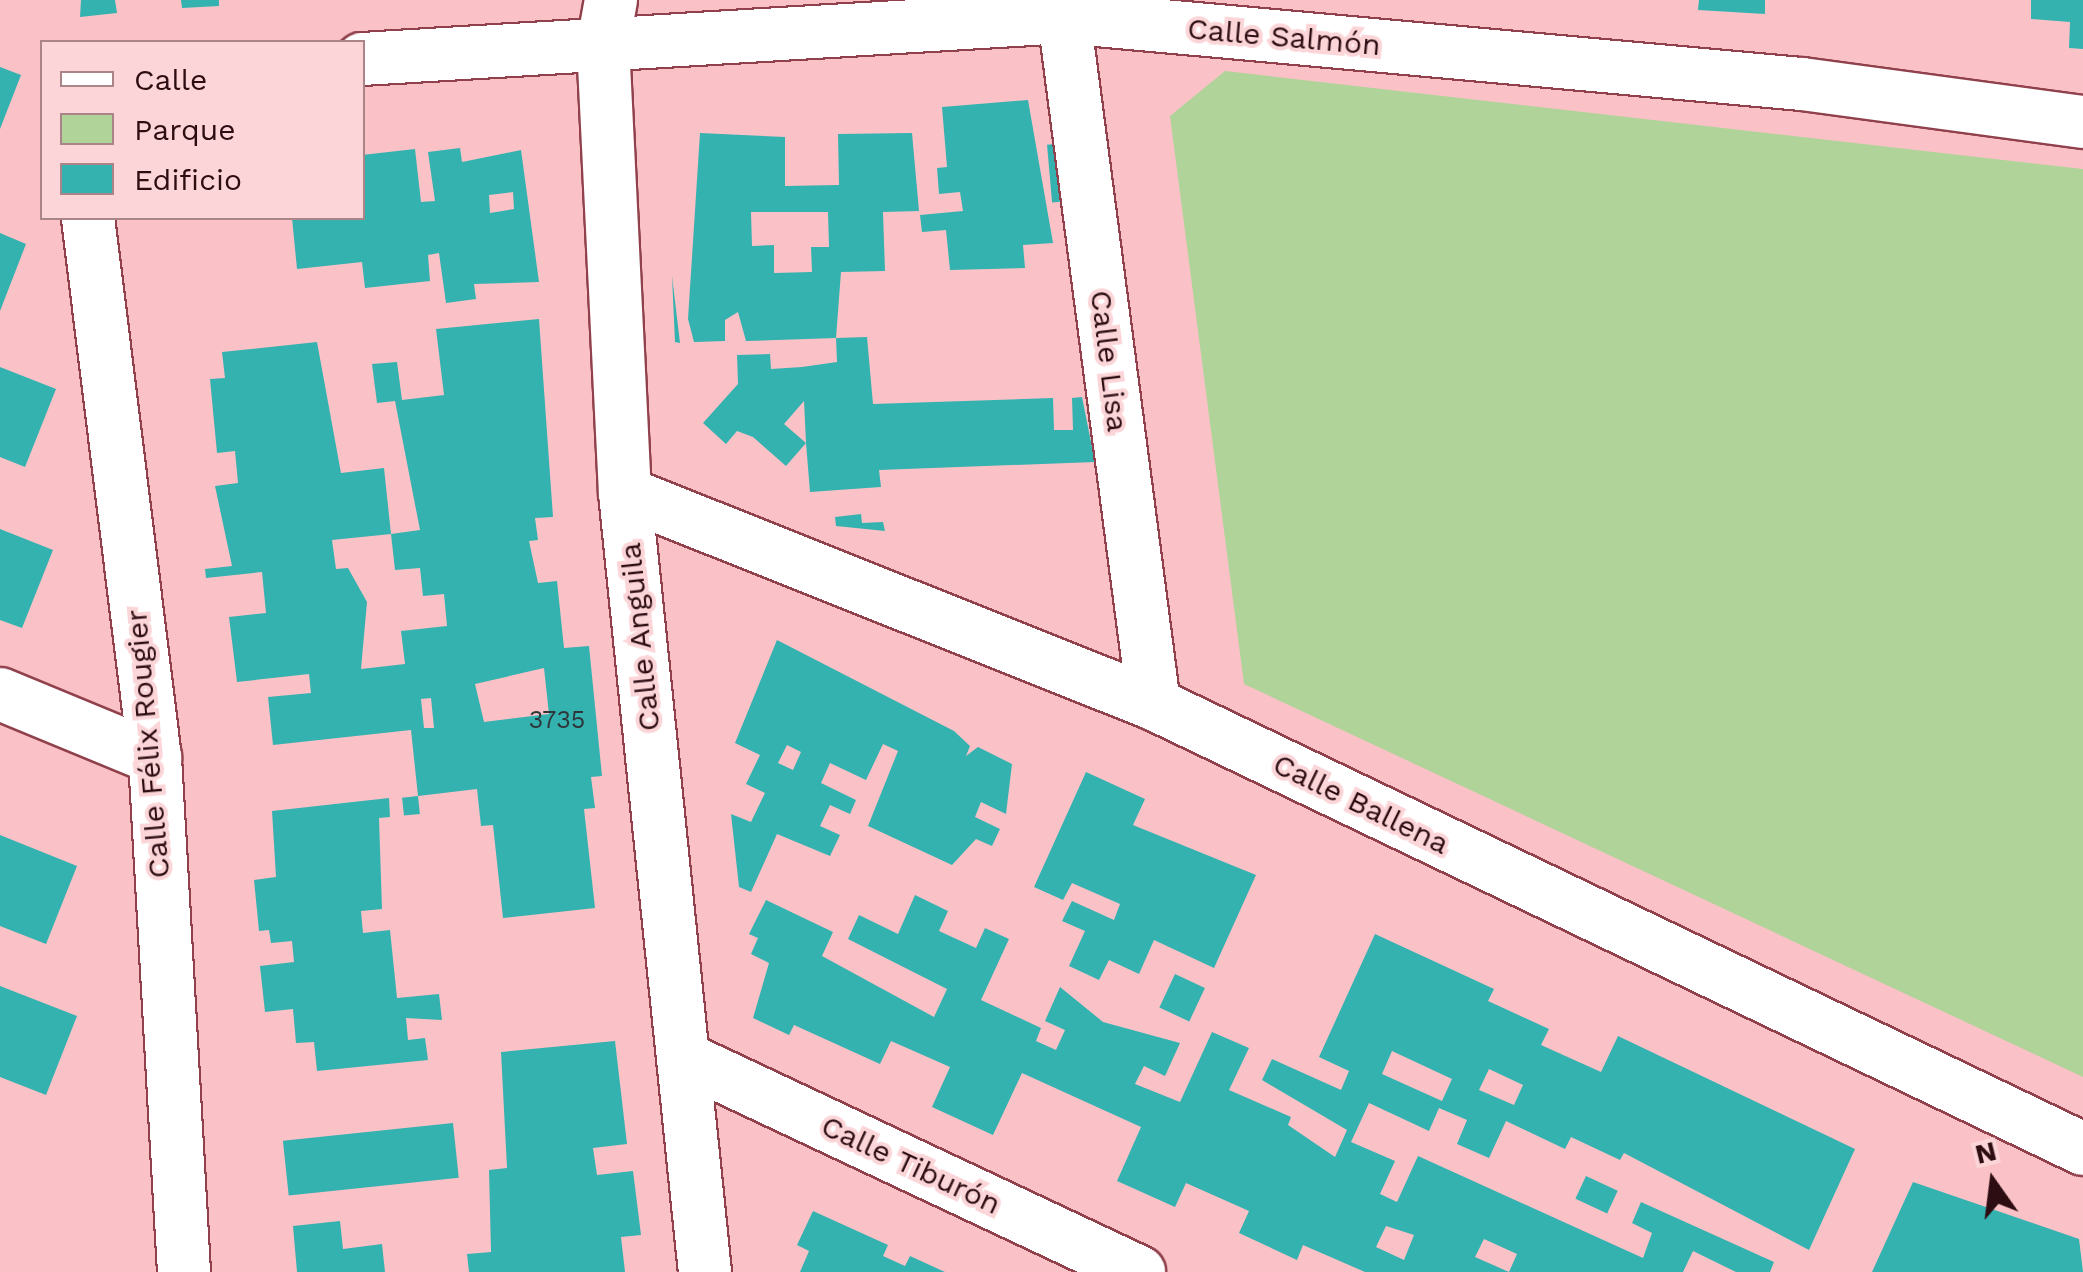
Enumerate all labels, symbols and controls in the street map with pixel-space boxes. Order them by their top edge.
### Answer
street label: Calle Salmón [1186,11,1382,63]
legend [40,40,365,220]
text: Calle [134,62,207,97]
text: Parque [134,112,236,147]
text: Edificio [134,162,242,197]
street label: Calle Lisa [1082,288,1136,434]
street label: Calle Anguila [612,540,668,734]
street label: Calle Félix Rougier [118,608,178,880]
house number: 3735 [529,705,585,735]
street label: Calle Ballena [1267,746,1455,862]
street label: Calle Tiburón [815,1108,1007,1222]
north arrow [1943,1132,2043,1232]
text: N [1972,1134,2000,1171]

